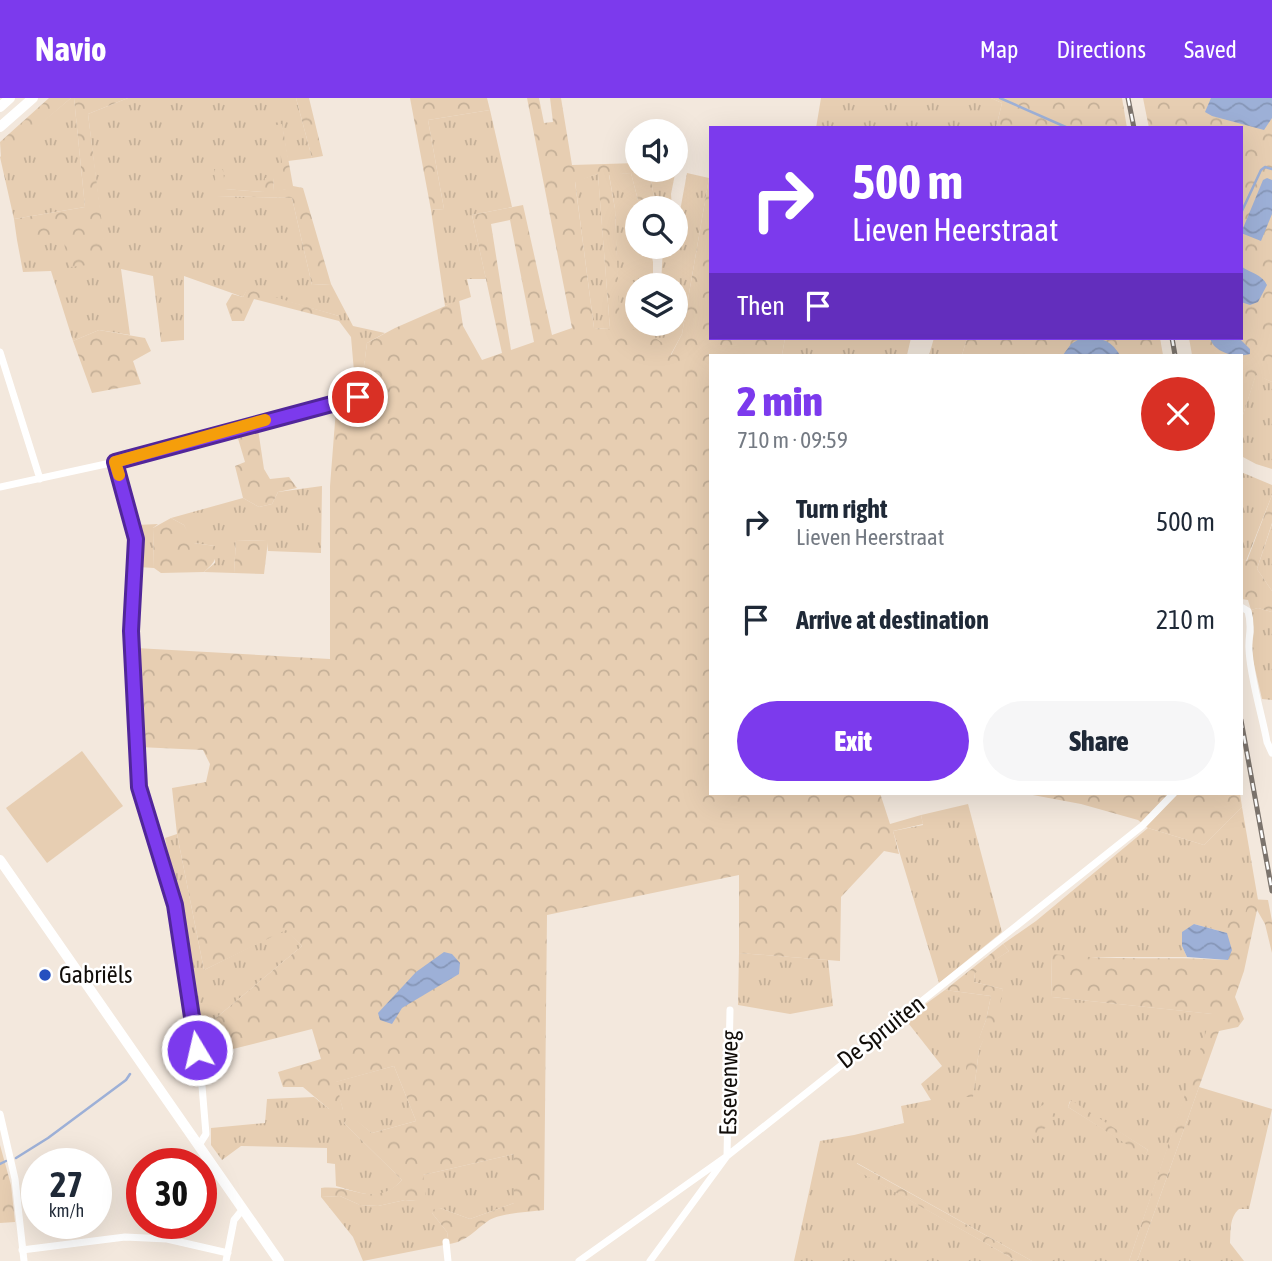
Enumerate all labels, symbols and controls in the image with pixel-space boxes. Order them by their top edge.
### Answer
text: Navio [35,30,107,68]
text: Map [980,36,1018,63]
text: Directions [1056,36,1146,63]
text: Saved [1184,36,1237,63]
map controls [625,119,688,336]
button: sound [625,119,688,182]
text: 500 m [852,153,963,209]
icon: right [737,154,828,245]
button: search [625,196,688,259]
text: Lieven Heerstraat [852,211,1058,248]
button: layers [625,273,688,336]
icon: arrive [799,287,837,325]
text: Then [737,291,785,321]
pin [328,367,388,427]
text: 2 min [737,377,823,425]
button: close [1141,377,1215,451]
icon: arrive [339,378,377,416]
text: 710 m · 09:59 [737,427,848,453]
text: Turn right [796,494,887,524]
icon: right [737,503,775,541]
text: 500 m [1156,507,1215,537]
text: Lieven Heerstraat [796,524,944,550]
icon: arrive [737,601,775,639]
text: Arrive at destination [796,605,989,635]
text: 210 m [1156,605,1215,635]
button: Exit [737,701,969,781]
button: Share [983,701,1215,781]
place label: Gabriëls [59,961,133,988]
marker: Gabriëls [37,967,53,983]
street label: De Spruiten [832,989,929,1074]
position arrow [160,1013,234,1087]
street label: Essevenweg [714,1029,743,1136]
speed limit sign: 30 [126,1148,217,1239]
text: 27 [50,1164,83,1204]
text: km/h [49,1200,84,1221]

